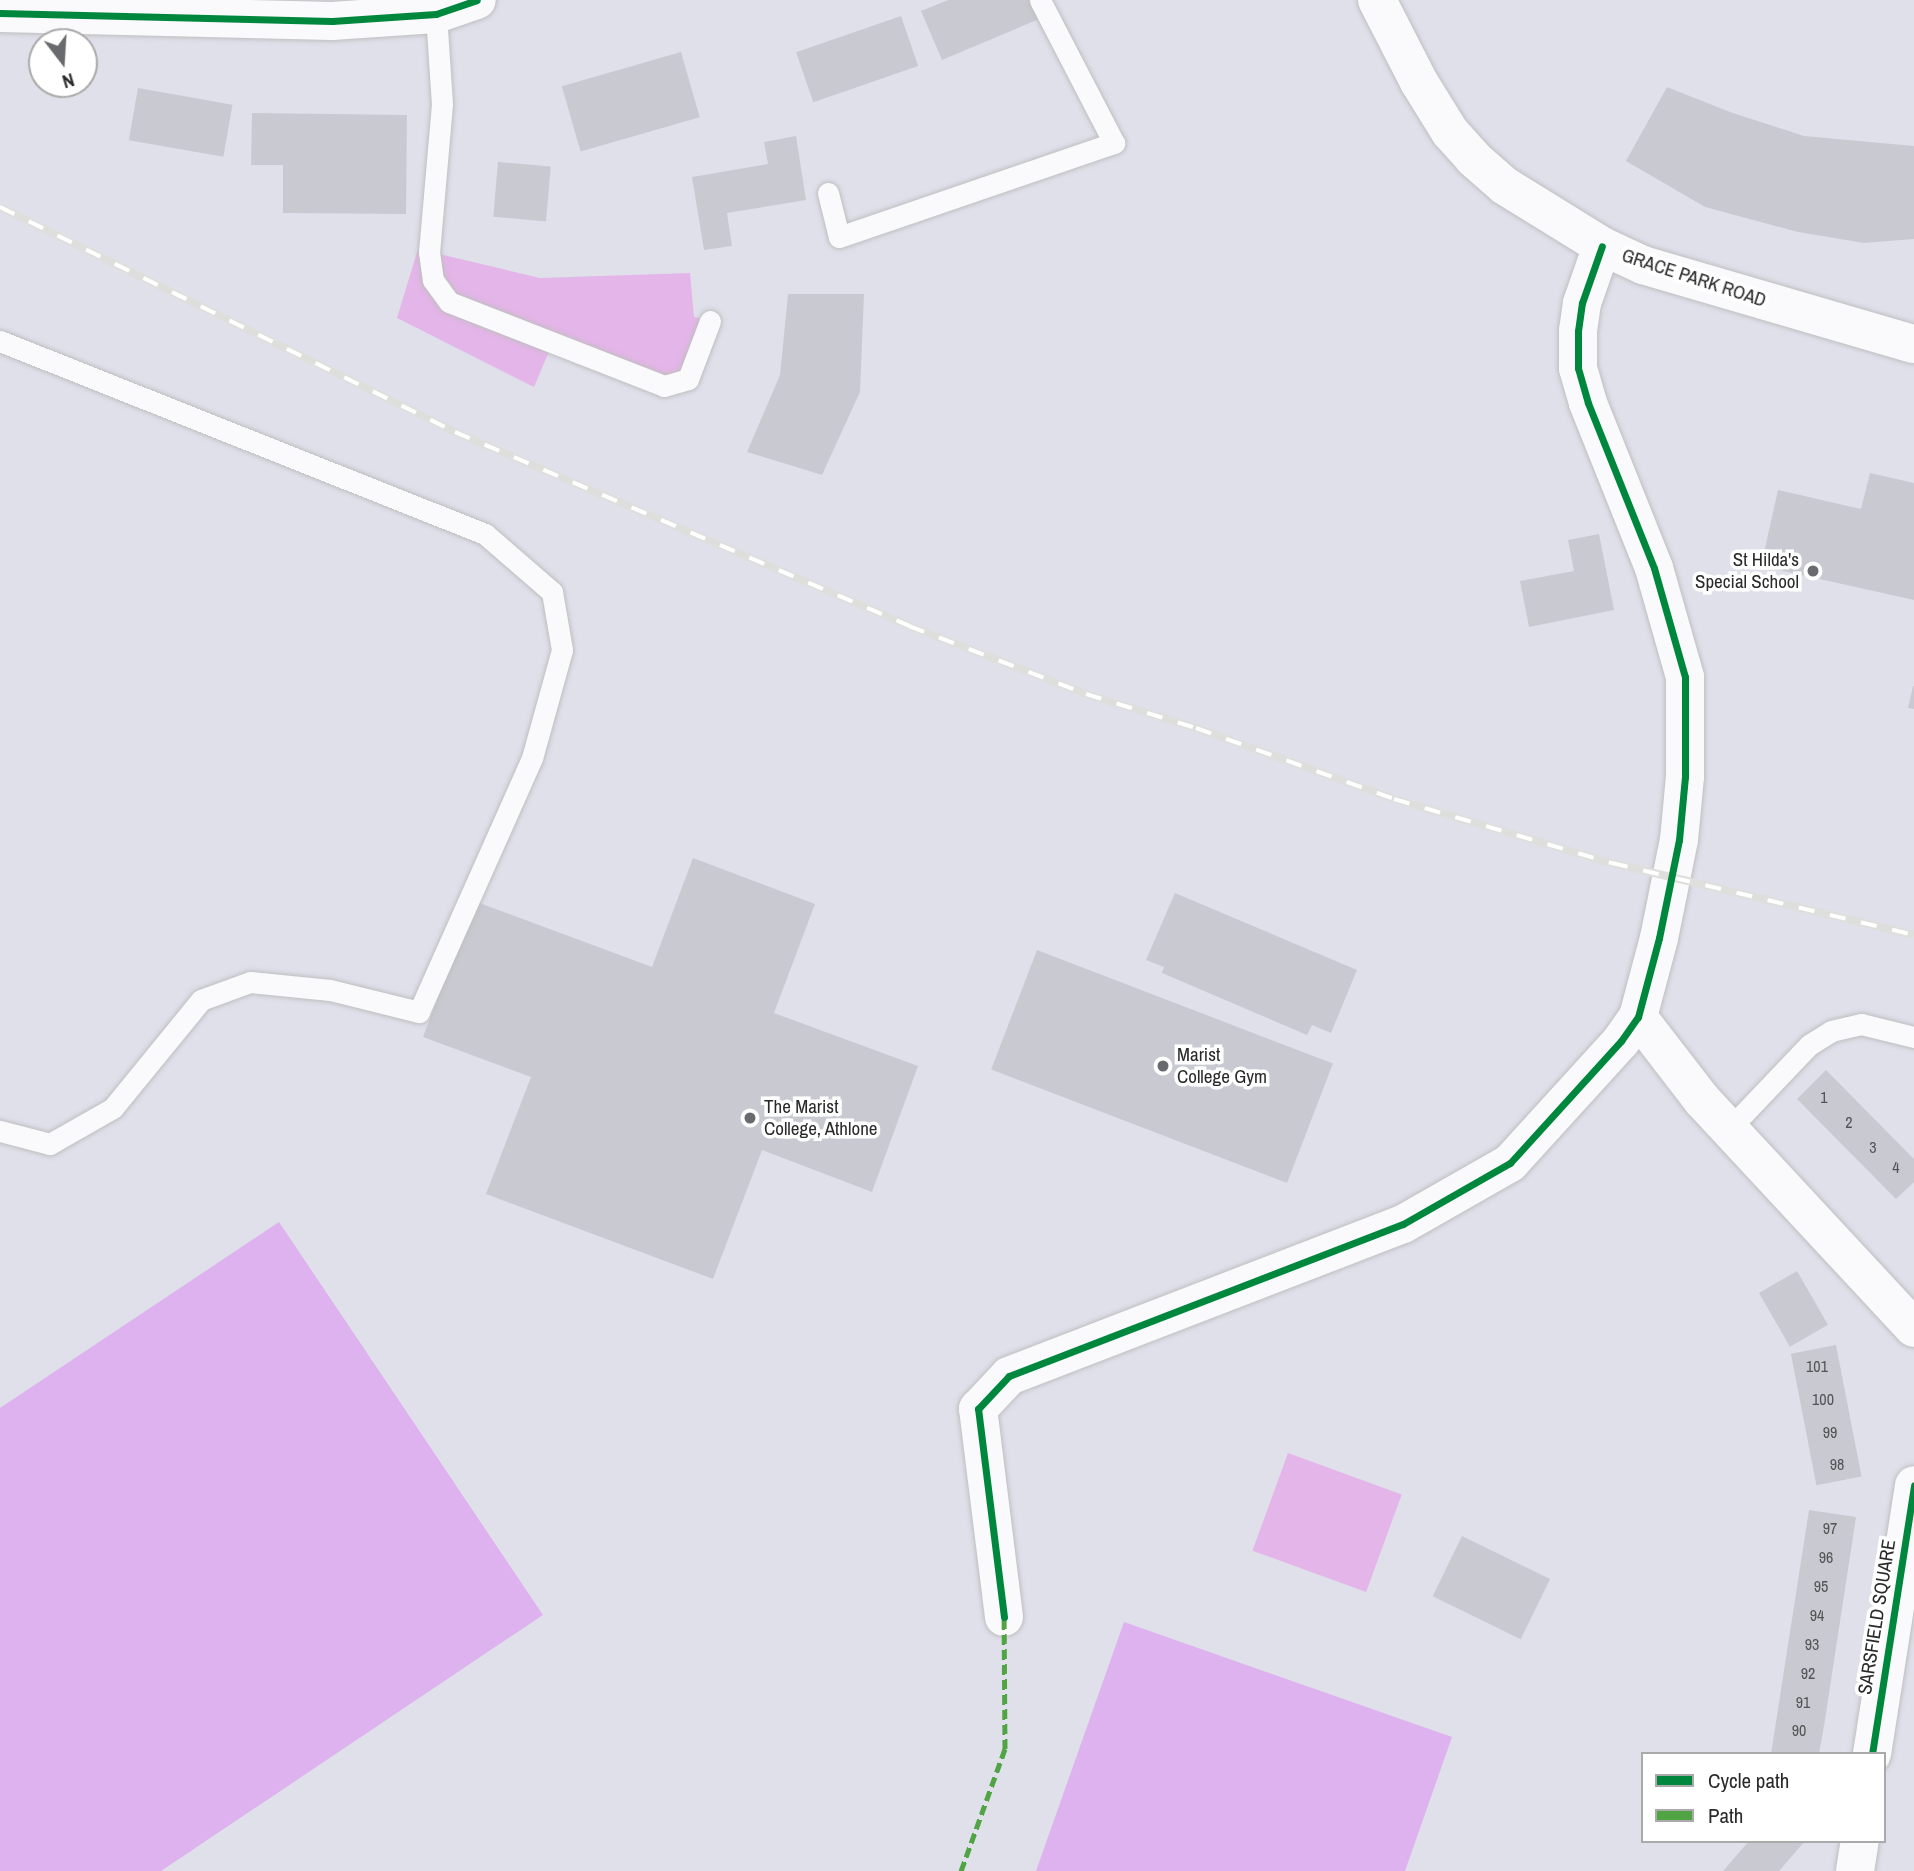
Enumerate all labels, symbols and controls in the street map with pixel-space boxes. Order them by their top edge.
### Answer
north arrow [28,28,98,98]
text: N [59,67,78,95]
street label: GRACE PARK ROAD [1619,244,1769,312]
place label: St Hilda's Special School [1695,549,1799,593]
marker: St Hilda's Special School [1805,563,1821,579]
place label: Marist College Gym [1177,1044,1267,1088]
marker: Marist College Gym [1155,1058,1171,1074]
house number: 1 [1820,1087,1828,1107]
place label: The Marist College, Athlone [764,1096,878,1140]
marker: The Marist College, Athlone [742,1110,758,1126]
house number: 2 [1845,1112,1853,1132]
house number: 3 [1869,1137,1877,1157]
house number: 4 [1892,1157,1900,1177]
house number: 101 [1806,1356,1828,1376]
house number: 100 [1812,1389,1834,1409]
house number: 99 [1823,1422,1837,1442]
house number: 98 [1830,1454,1844,1474]
house number: 97 [1823,1518,1837,1538]
street label: SARSFIELD SQUARE [1853,1538,1901,1696]
house number: 96 [1819,1547,1833,1567]
house number: 95 [1814,1576,1828,1596]
house number: 94 [1810,1605,1824,1625]
house number: 93 [1805,1634,1819,1654]
house number: 92 [1801,1663,1815,1683]
house number: 91 [1796,1692,1810,1712]
house number: 90 [1792,1720,1806,1740]
legend [1641,1752,1886,1843]
text: Cycle path [1708,1766,1789,1795]
text: Path [1708,1801,1743,1830]

